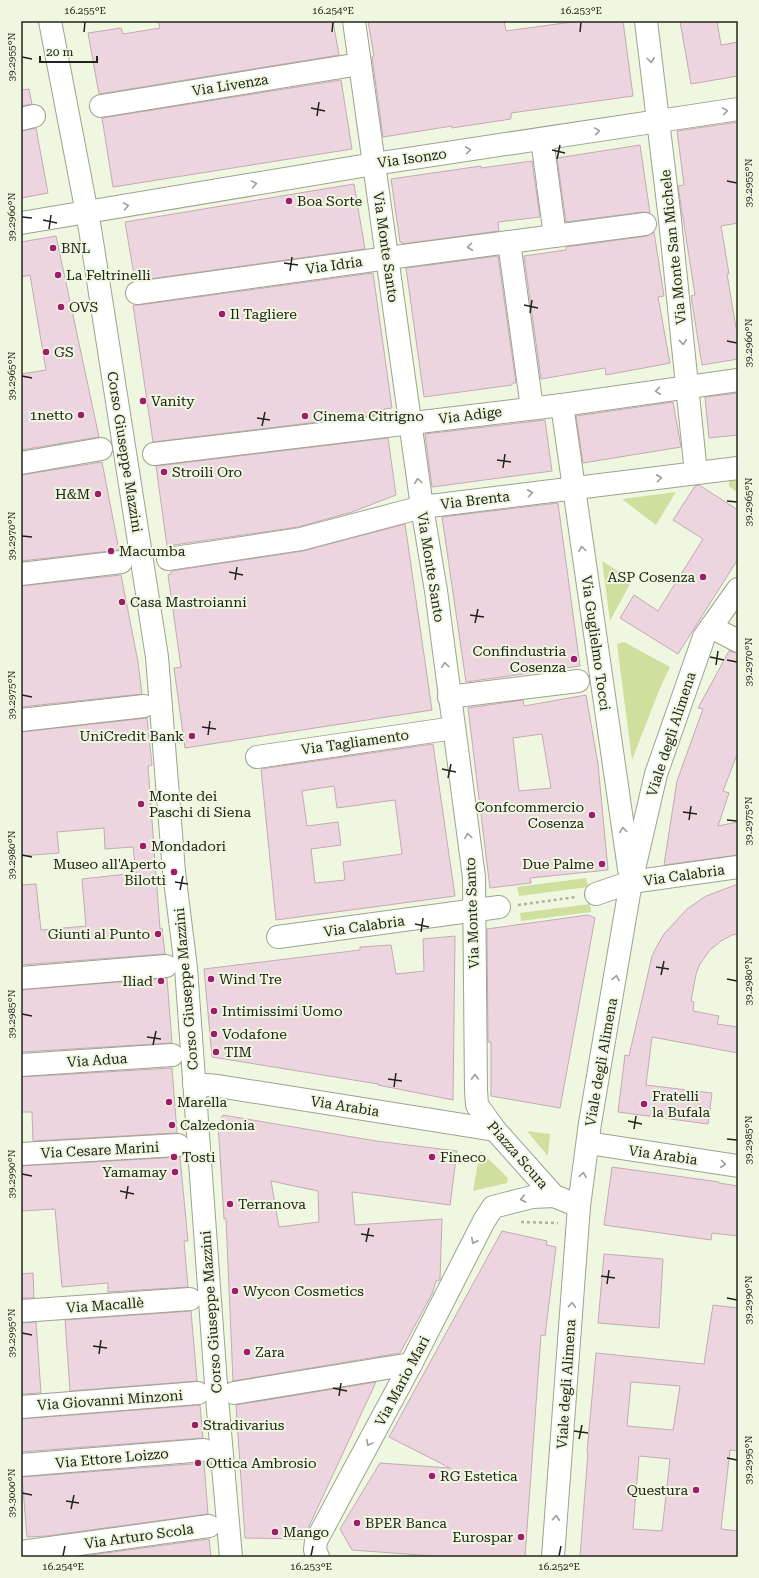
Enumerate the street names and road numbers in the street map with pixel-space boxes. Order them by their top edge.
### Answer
street label: Via Livenza [191,71,270,99]
street label: Via Isonzo [376,145,448,171]
street label: Via Monte San Michele [657,168,689,325]
street label: Via Monte Santo [370,191,402,303]
street label: Via Idria [305,253,364,277]
street label: Corso Giuseppe Mazzini [104,370,146,534]
street label: Via Adige [437,403,503,427]
street label: Via Brenta [439,488,511,512]
street label: Via Monte Santo [414,511,448,623]
street label: Via Guglielmo Tocci [579,575,613,712]
street label: Viale degli Alimena [643,669,699,798]
street label: Via Tagliamento [300,726,410,758]
street label: Via Monte Santo [462,857,482,969]
street label: Via Calabria [642,861,726,889]
street label: Corso Giuseppe Mazzini [171,907,201,1071]
street label: Via Calabria [322,912,406,940]
street label: Viale degli Alimena [582,996,620,1127]
street label: Via Adua [66,1050,128,1070]
street label: Via Arabia [309,1093,381,1119]
street label: Piazza Scura [484,1118,552,1192]
street label: Via Cesare Marini [40,1139,160,1161]
street label: Via Arabia [627,1142,699,1168]
street label: Corso Giuseppe Mazzini [197,1230,225,1394]
street label: Via Macallè [66,1294,145,1316]
street label: Viale degli Alimena [553,1318,579,1449]
street label: Via Mario Mari [372,1333,433,1429]
street label: Via Giovanni Minzoni [37,1387,184,1413]
street label: Via Ettore Loizzo [55,1445,169,1471]
street label: Via Arturo Scola [83,1520,195,1552]

